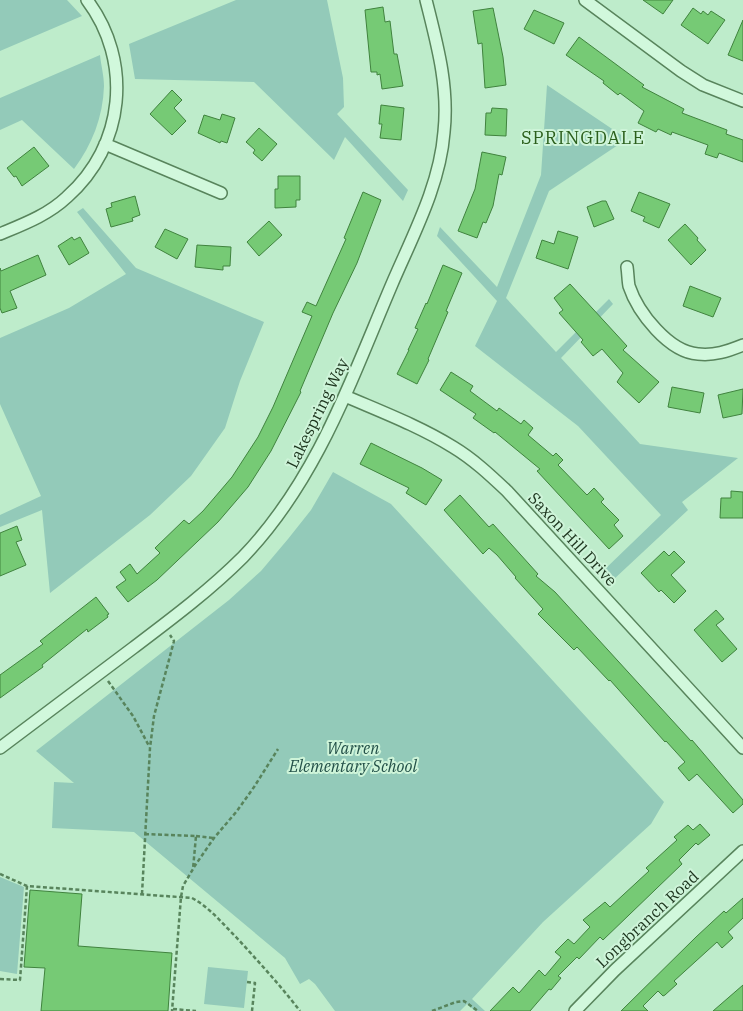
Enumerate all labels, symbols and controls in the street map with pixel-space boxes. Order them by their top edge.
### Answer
district label: SPRINGDALE [521,126,645,149]
street label: Lakespring Way [282,354,352,471]
street label: Saxon Hill Drive [524,488,622,590]
park label: Warren Elementary School [288,738,417,776]
street label: Longbranch Road [591,866,703,972]

